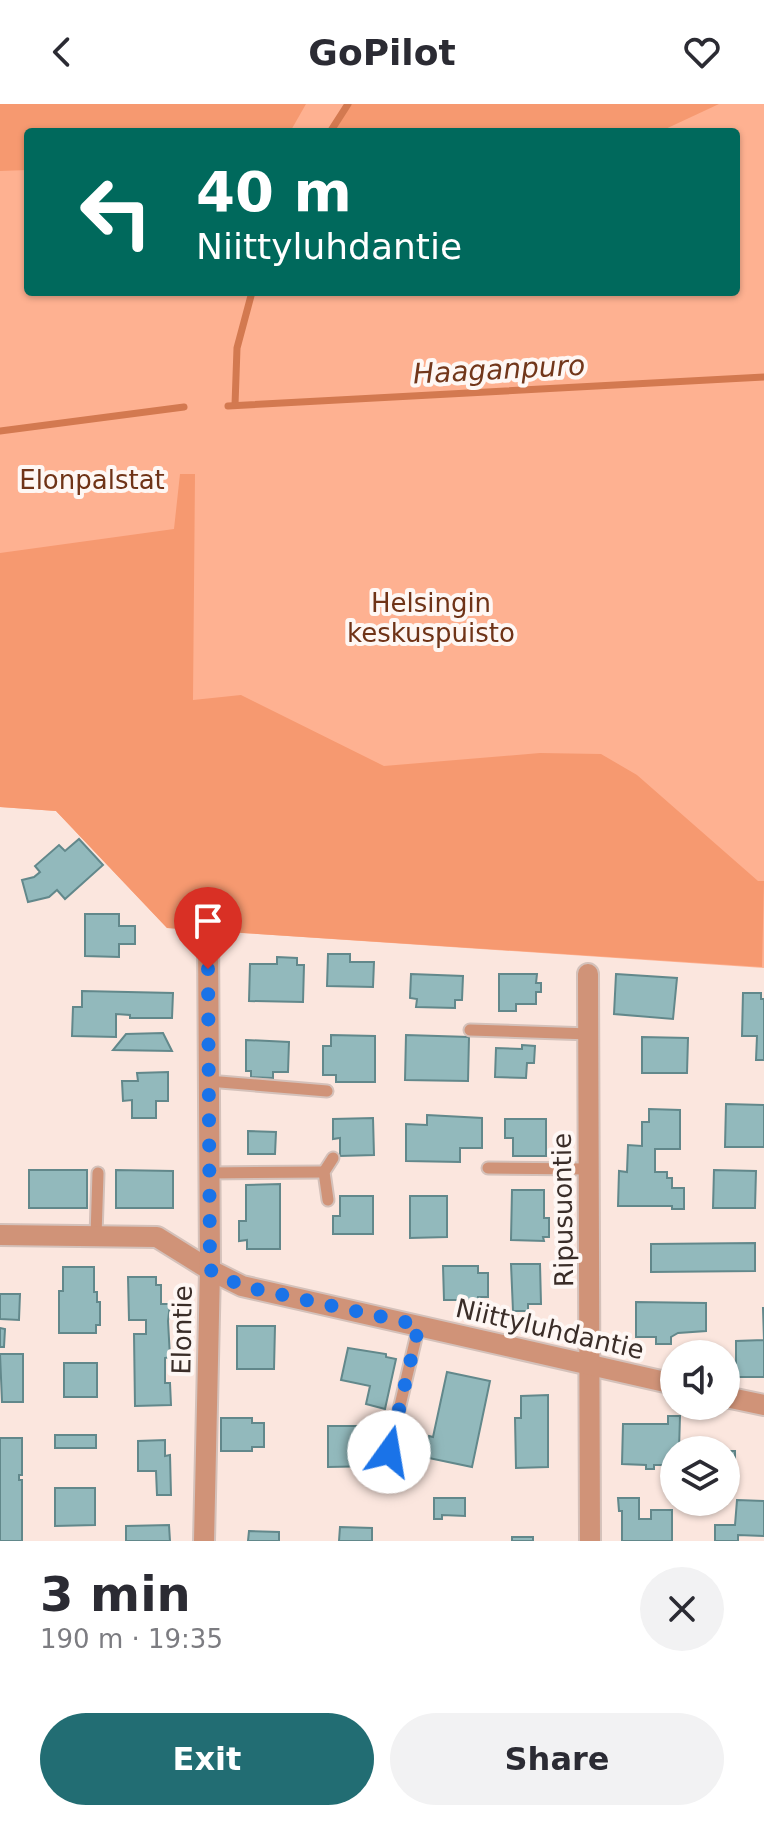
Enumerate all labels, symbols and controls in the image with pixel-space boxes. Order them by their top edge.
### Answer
icon: back [40,30,84,74]
icon: heart [680,30,724,74]
text: GoPilot [308,32,456,73]
text: 40 m [196,159,352,224]
icon: left [64,160,168,264]
text: Niittyluhdantie [196,226,462,267]
water label: Haaganpuro [412,349,586,390]
park label: Elonpalstat [19,465,165,495]
park label: Helsingin keskuspuisto [347,588,515,648]
pin [174,887,242,969]
icon: arrive [186,899,230,943]
street label: Ripusuontie [547,1133,579,1287]
street label: Elontie [166,1285,198,1375]
street label: Niittyluhdantie [453,1293,647,1365]
map controls [660,1340,740,1516]
button: sound [660,1340,740,1420]
position arrow [347,1410,431,1494]
button: layers [660,1436,740,1516]
text: 3 min [40,1566,191,1622]
button: close [640,1567,724,1651]
text: 190 m · 19:35 [40,1624,223,1654]
button: Exit [40,1713,374,1805]
button: Share [390,1713,724,1805]

